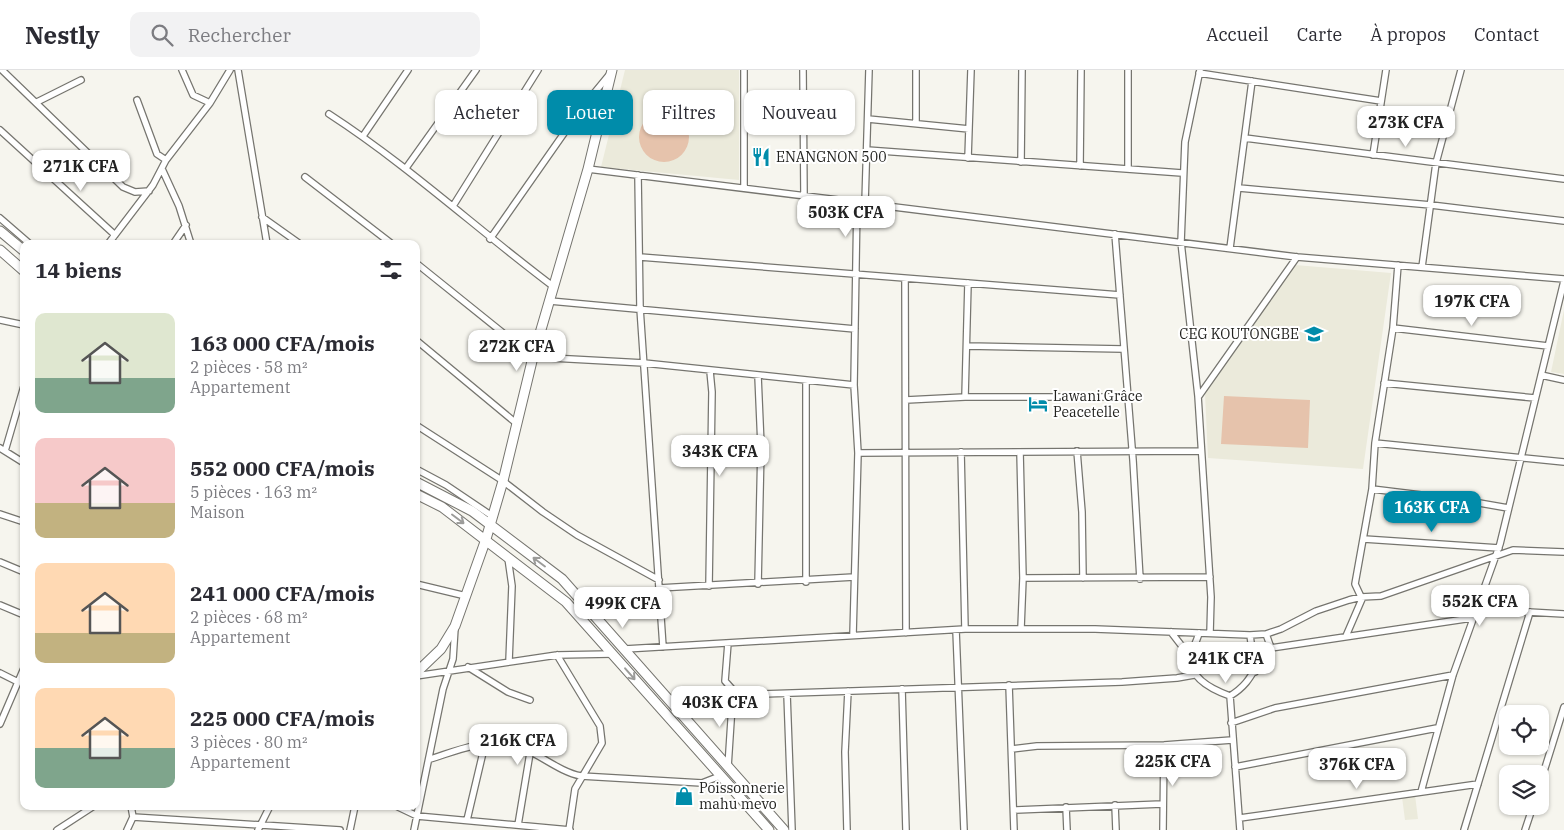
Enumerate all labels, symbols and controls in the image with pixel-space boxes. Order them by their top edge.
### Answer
search box [130,12,480,57]
text: Nestly [25,19,100,51]
icon: search [148,21,176,49]
text: Rechercher [188,23,291,47]
text: Accueil [1206,23,1269,46]
text: Carte [1297,23,1342,46]
text: À propos [1370,23,1446,46]
text: Contact [1474,23,1539,46]
chip: Acheter [435,90,537,135]
chip: Louer [547,90,633,135]
chip: Filtres [643,90,734,135]
chip: Nouveau [744,90,855,135]
pin: 273K CFA [1354,106,1458,148]
text: 273K CFA [1368,112,1444,132]
restaurant icon: ENANGNON 500 [750,146,772,168]
place label: ENANGNON 500 [776,148,887,166]
pin: 271K CFA [29,150,133,192]
text: 271K CFA [43,156,119,176]
pin: 503K CFA [794,196,898,238]
text: 503K CFA [808,202,884,222]
text: 14 biens [35,256,122,284]
icon: filters [377,256,405,284]
pin: 197K CFA [1420,284,1524,327]
text: 197K CFA [1434,291,1510,311]
school or university icon: CEG KOUTONGBE [1303,323,1325,345]
place label: CEG KOUTONGBE [1179,325,1299,343]
text: 163 000 CFA/mois [190,329,375,357]
pin: 272K CFA [465,330,569,372]
icon: home [75,333,135,393]
text: 272K CFA [479,336,555,356]
text: 2 pièces · 58 m² [190,357,308,377]
text: Appartement [190,377,291,397]
place label: Lawani Grâce Peacetelle [1053,387,1142,421]
hotel icon: Lawani Grâce Peacetelle [1027,393,1049,415]
pin: 343K CFA [668,434,772,477]
text: 343K CFA [682,441,758,461]
text: 552 000 CFA/mois [190,454,375,482]
icon: home [75,458,135,518]
text: 5 pièces · 163 m² [190,482,317,502]
pin: 163K CFA [1380,490,1484,533]
text: 163K CFA [1394,497,1470,517]
text: Maison [190,502,245,522]
one-way arrow [451,513,464,524]
one-way arrow [532,557,546,567]
text: 241 000 CFA/mois [190,579,375,607]
icon: home [75,583,135,643]
pin: 552K CFA [1428,584,1532,627]
pin: 499K CFA [571,586,675,629]
text: 552K CFA [1442,591,1518,611]
text: 499K CFA [585,593,661,613]
text: 2 pièces · 68 m² [190,607,308,627]
text: Appartement [190,627,291,647]
pin: 241K CFA [1174,642,1278,684]
text: 241K CFA [1188,648,1264,668]
one-way arrow [624,668,635,681]
pin: 403K CFA [668,686,772,728]
text: 403K CFA [682,692,758,712]
text: 225 000 CFA/mois [190,704,375,732]
map controls [1499,705,1549,815]
button: locate [1499,705,1549,755]
icon: home [75,708,135,768]
pin: 216K CFA [466,724,570,766]
text: 216K CFA [480,730,556,750]
text: 3 pièces · 80 m² [190,732,308,752]
pin: 225K CFA [1121,744,1225,787]
pin: 376K CFA [1305,748,1409,790]
text: 225K CFA [1135,751,1211,771]
text: Appartement [190,752,291,772]
text: 376K CFA [1319,754,1395,774]
button: layers [1499,765,1549,815]
place label: Poissonnerie mahu mevo [699,779,785,813]
shop icon: Poissonnerie mahu mevo [673,785,695,807]

